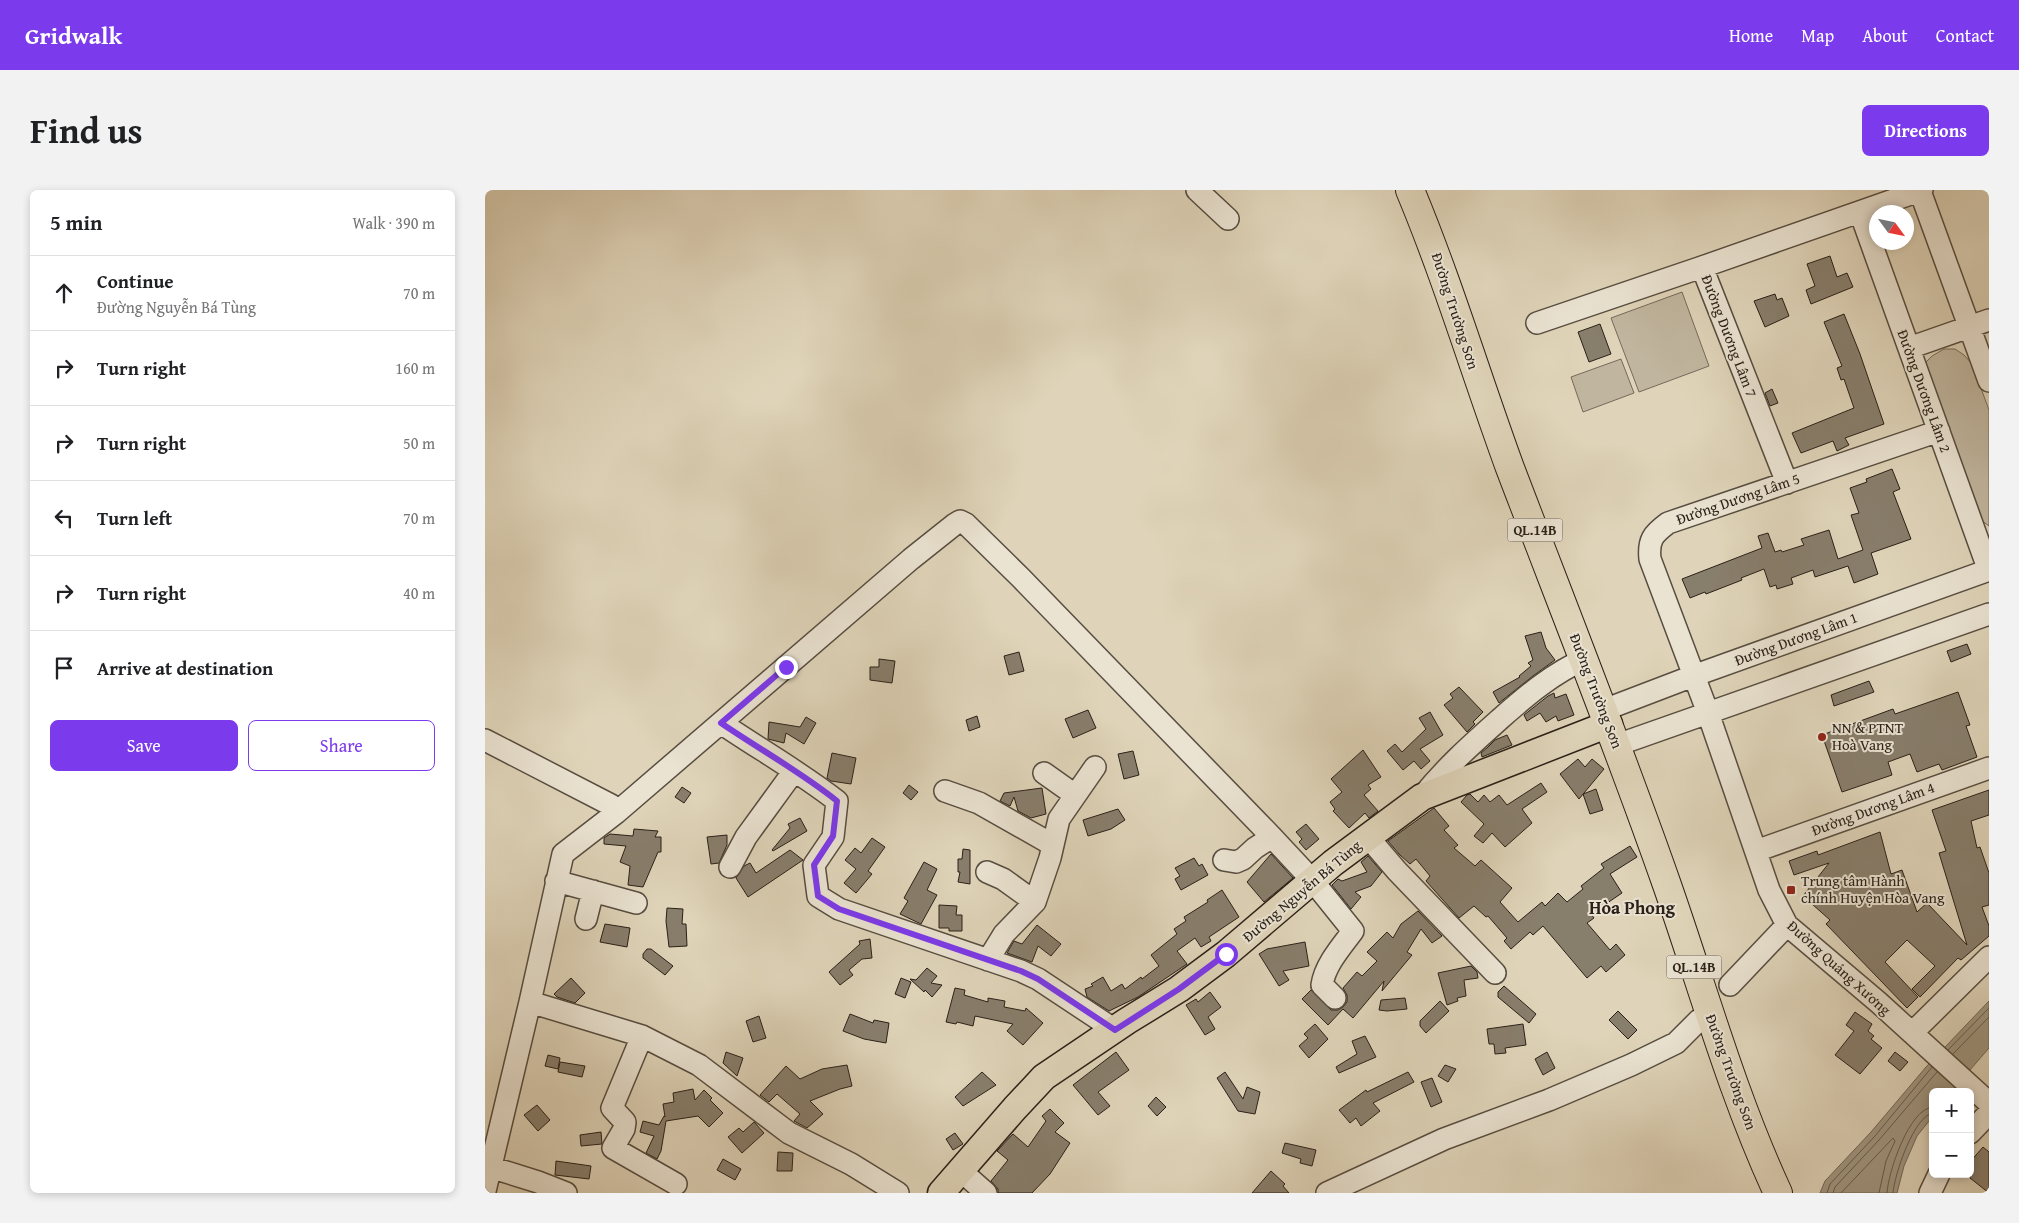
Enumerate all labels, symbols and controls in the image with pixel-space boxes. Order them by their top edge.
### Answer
text: Gridwalk [25,18,122,53]
text: Home [1729,22,1773,49]
text: Map [1801,22,1834,49]
text: About [1862,22,1908,49]
text: Contact [1936,22,1994,49]
text: Find us [30,105,143,156]
button: Directions [1862,105,1989,156]
north arrow [1869,205,1914,250]
text: 5 min [50,207,102,238]
text: Walk · 390 m [352,211,435,235]
street label: Đường Trường Sơn [1427,250,1484,373]
text: Continue [97,267,174,295]
street label: Đường Dương Lâm 7 [1696,272,1762,400]
icon: ahead [50,279,78,307]
text: 70 m [403,281,435,305]
text: Đường Nguyễn Bá Tùng [97,295,256,319]
street label: Đường Dương Lâm 2 [1892,326,1956,455]
icon: right [50,354,78,382]
text: Turn right [97,354,186,382]
text: 160 m [395,356,435,380]
icon: right [50,429,78,457]
text: Turn right [97,429,186,457]
text: 50 m [403,431,435,455]
street label: Đường Dương Lâm 5 [1673,468,1802,530]
icon: left [50,504,78,532]
text: Turn left [97,504,172,532]
text: 70 m [403,506,435,530]
road number: QL.14B [1507,518,1563,542]
icon: right [50,579,78,607]
text: Turn right [97,579,186,607]
text: 40 m [403,581,435,605]
street label: Đường Dương Lâm 1 [1731,607,1860,671]
street label: Đường Trường Sơn [1565,630,1628,752]
icon: arrive [50,654,78,682]
text: Arrive at destination [97,654,273,682]
route end [775,656,798,679]
place label: NN & PTNT Hoà Vang [1832,717,1904,755]
button: Save [50,720,238,771]
button: Share [248,720,435,771]
marker: NN & PTNT Hoà Vang [1816,731,1828,743]
street label: Đường Dương Lâm 4 [1808,777,1937,841]
street label: Đường Nguyễn Bá Tùng [1238,834,1366,947]
place label: Trung tâm Hành chính Huyện Hòa Vang [1801,870,1945,908]
marker: Trung tâm Hành chính Huyện Hòa Vang [1785,884,1797,896]
district label: Hòa Phong [1589,894,1676,921]
street label: Đường Quảng Xương [1783,915,1896,1020]
route start [1215,943,1238,966]
road number: QL.14B [1667,956,1721,979]
street label: Đường Trường Sơn [1701,1011,1762,1133]
map controls [1929,1088,1974,1178]
button: + [1929,1088,1974,1133]
button: − [1929,1133,1974,1178]

